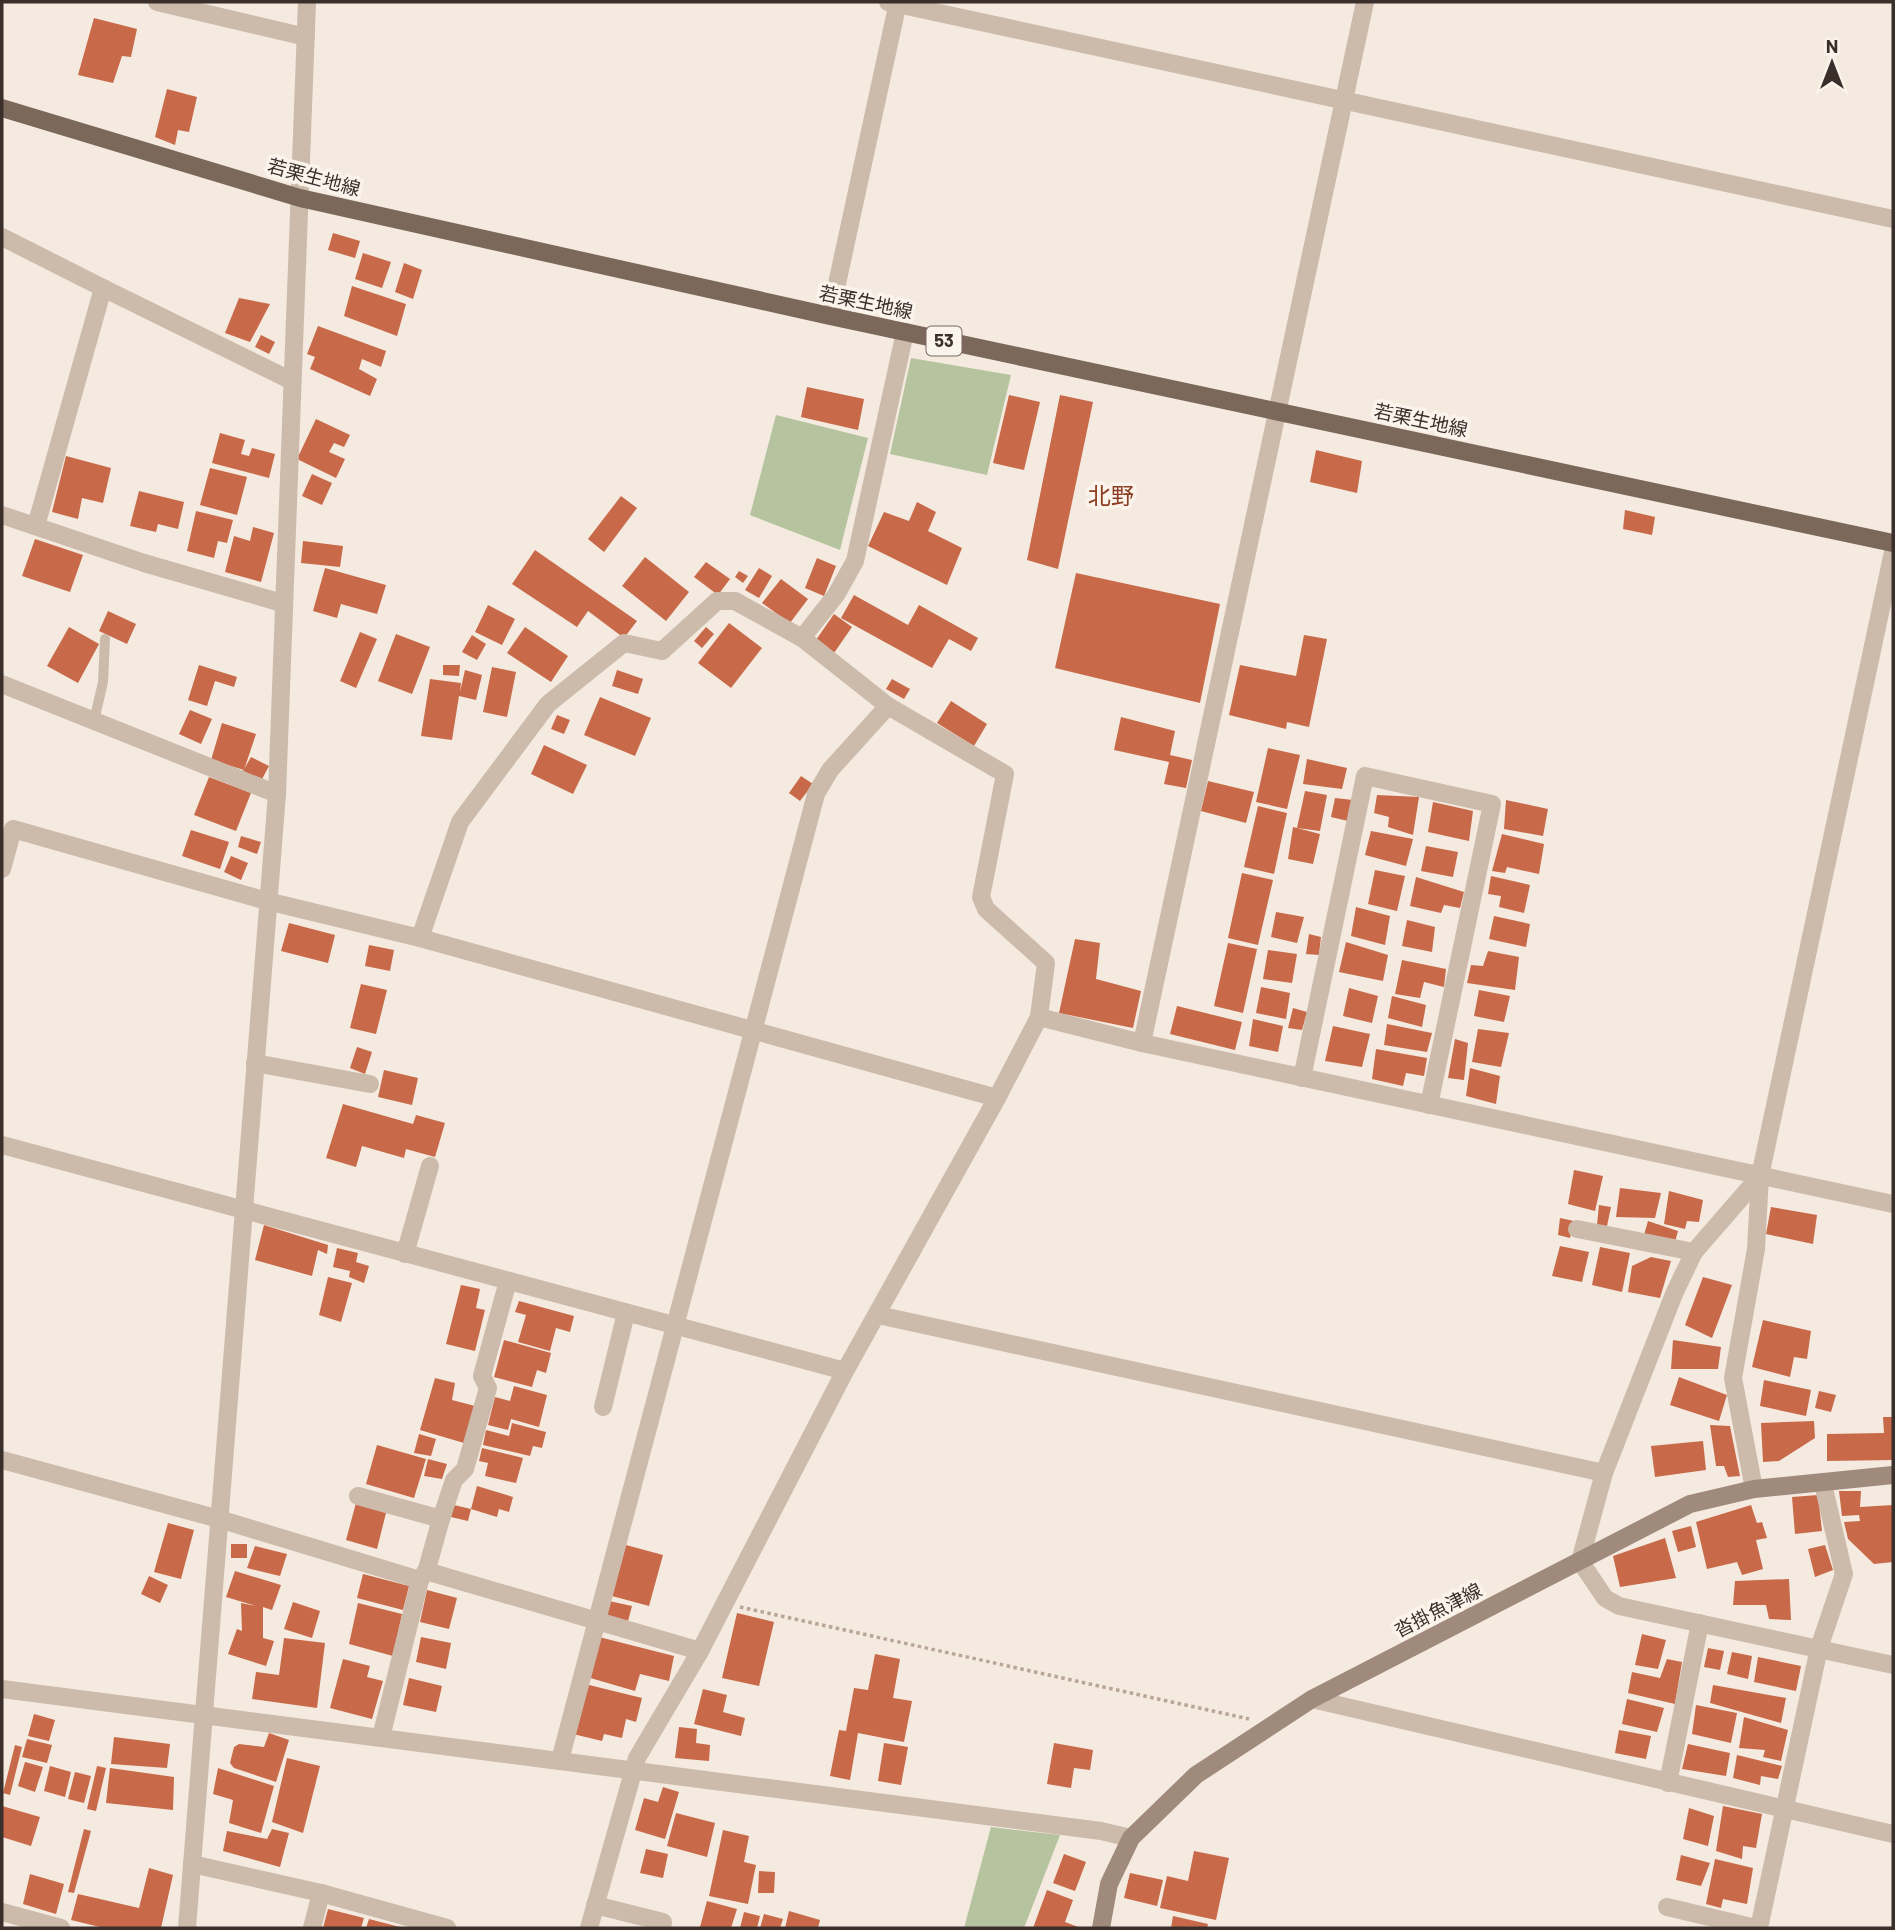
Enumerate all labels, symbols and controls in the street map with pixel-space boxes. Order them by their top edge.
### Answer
north arrow [1797,28,1867,98]
text: N [1826,34,1838,57]
street label: 若栗生地線 [265,153,363,200]
street label: 若栗生地線 [817,280,915,323]
road number: 53 [926,326,962,356]
street label: 若栗生地線 [1372,398,1470,441]
district label: 北野 [1088,481,1134,509]
street label: 沓掛魚津線 [1390,1578,1485,1641]

